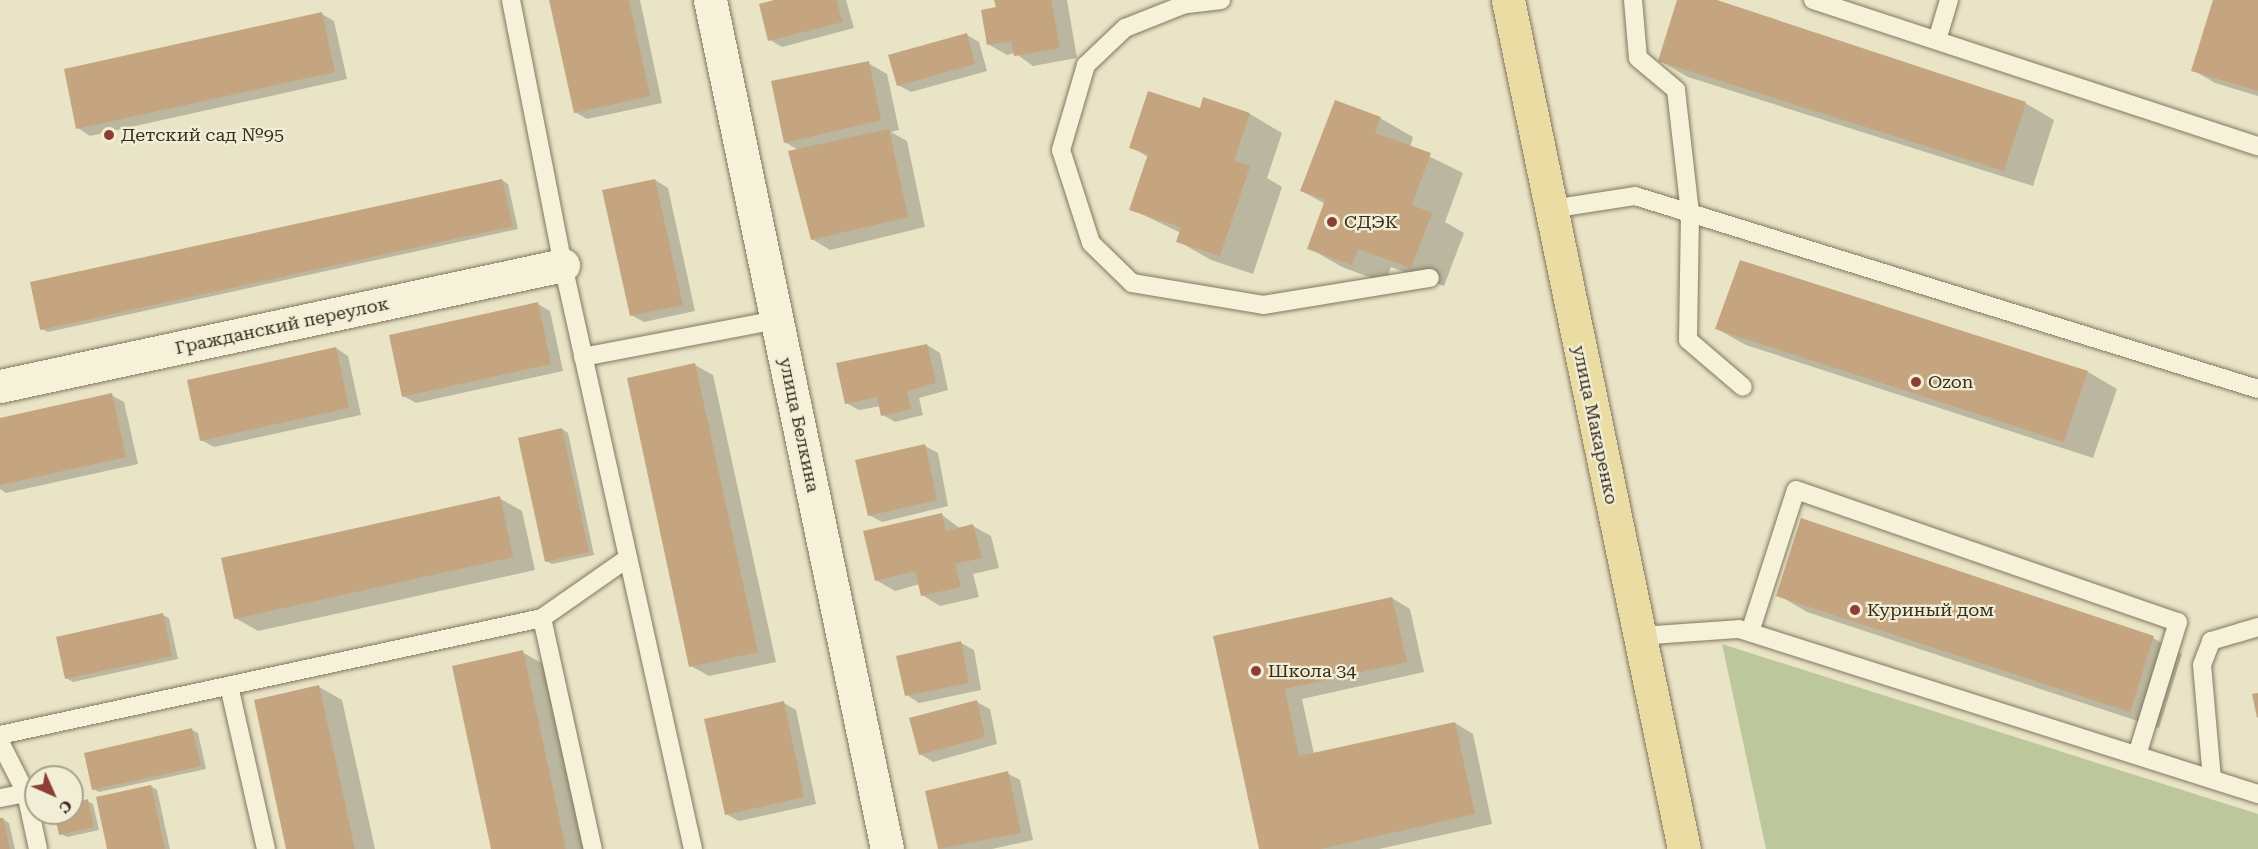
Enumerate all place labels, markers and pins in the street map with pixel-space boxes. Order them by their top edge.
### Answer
place label: Детский сад №95 [121,124,284,146]
marker: Детский сад №95 [102,128,116,142]
place label: СДЭК [1344,211,1398,233]
marker: СДЭК [1325,215,1339,229]
place label: Ozon [1928,371,1973,393]
marker: Ozon [1909,375,1923,389]
place label: Куриный дом [1867,599,1994,621]
marker: Куриный дом [1848,603,1862,617]
place label: Школа 34 [1268,660,1356,682]
marker: Школа 34 [1249,664,1263,678]

